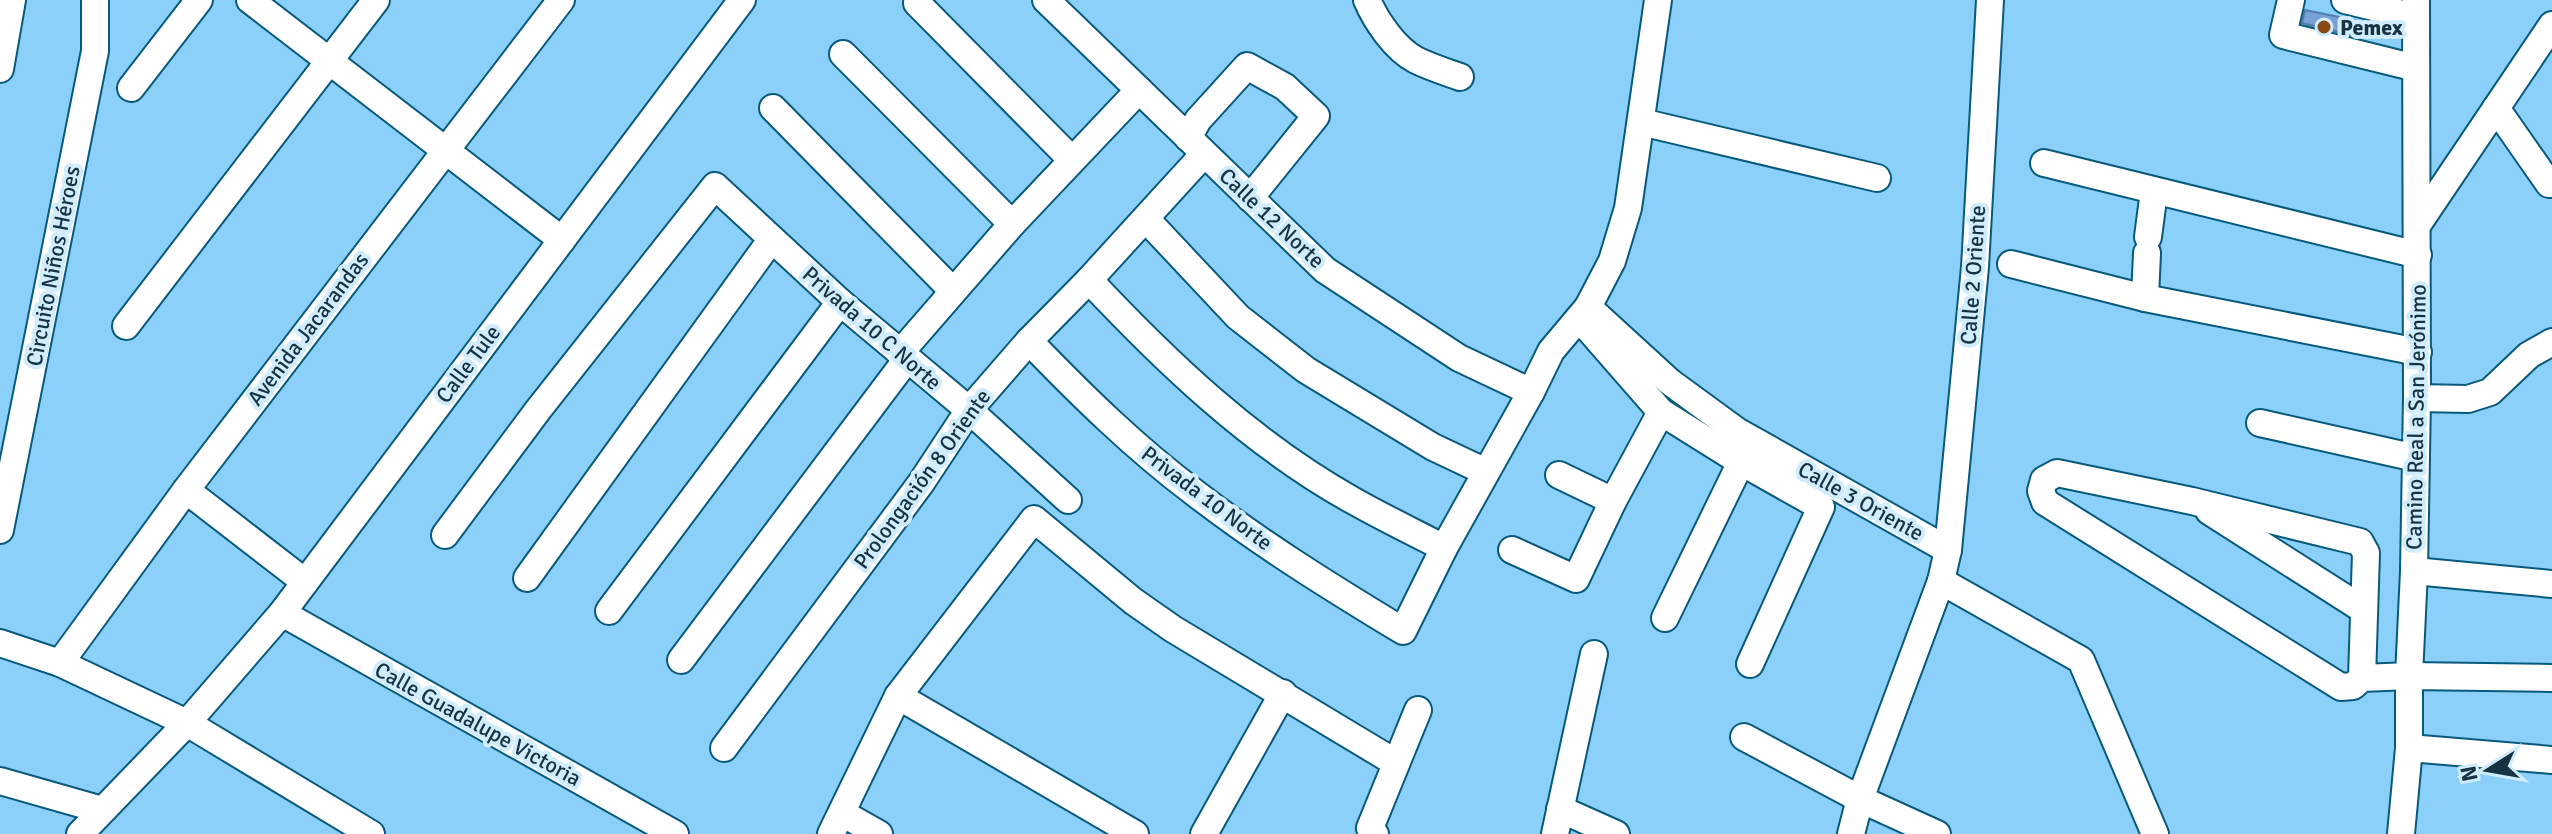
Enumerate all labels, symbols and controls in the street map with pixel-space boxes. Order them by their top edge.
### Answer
place label: Pemex [2340,14,2403,41]
marker: Pemex [2315,18,2333,36]
street label: Calle 12 Norte [1214,162,1330,274]
street label: Circuito Niños Héroes [20,164,86,368]
street label: Calle 2 Oriente [1955,204,1991,346]
street label: Avenida Jacarandas [242,247,374,411]
street label: Privada 10 C Norte [797,260,947,396]
street label: Camino Real a San Jerónimo [2400,284,2432,550]
street label: Calle Tule [430,320,506,408]
street label: Prolongación 8 Oriente [848,384,996,574]
street label: Privada 10 Norte [1136,440,1278,556]
street label: Calle 3 Oriente [1793,455,1929,547]
street label: Calle Guadalupe Victoria [370,656,586,792]
north arrow [2448,730,2528,810]
text: N [2454,764,2484,784]

